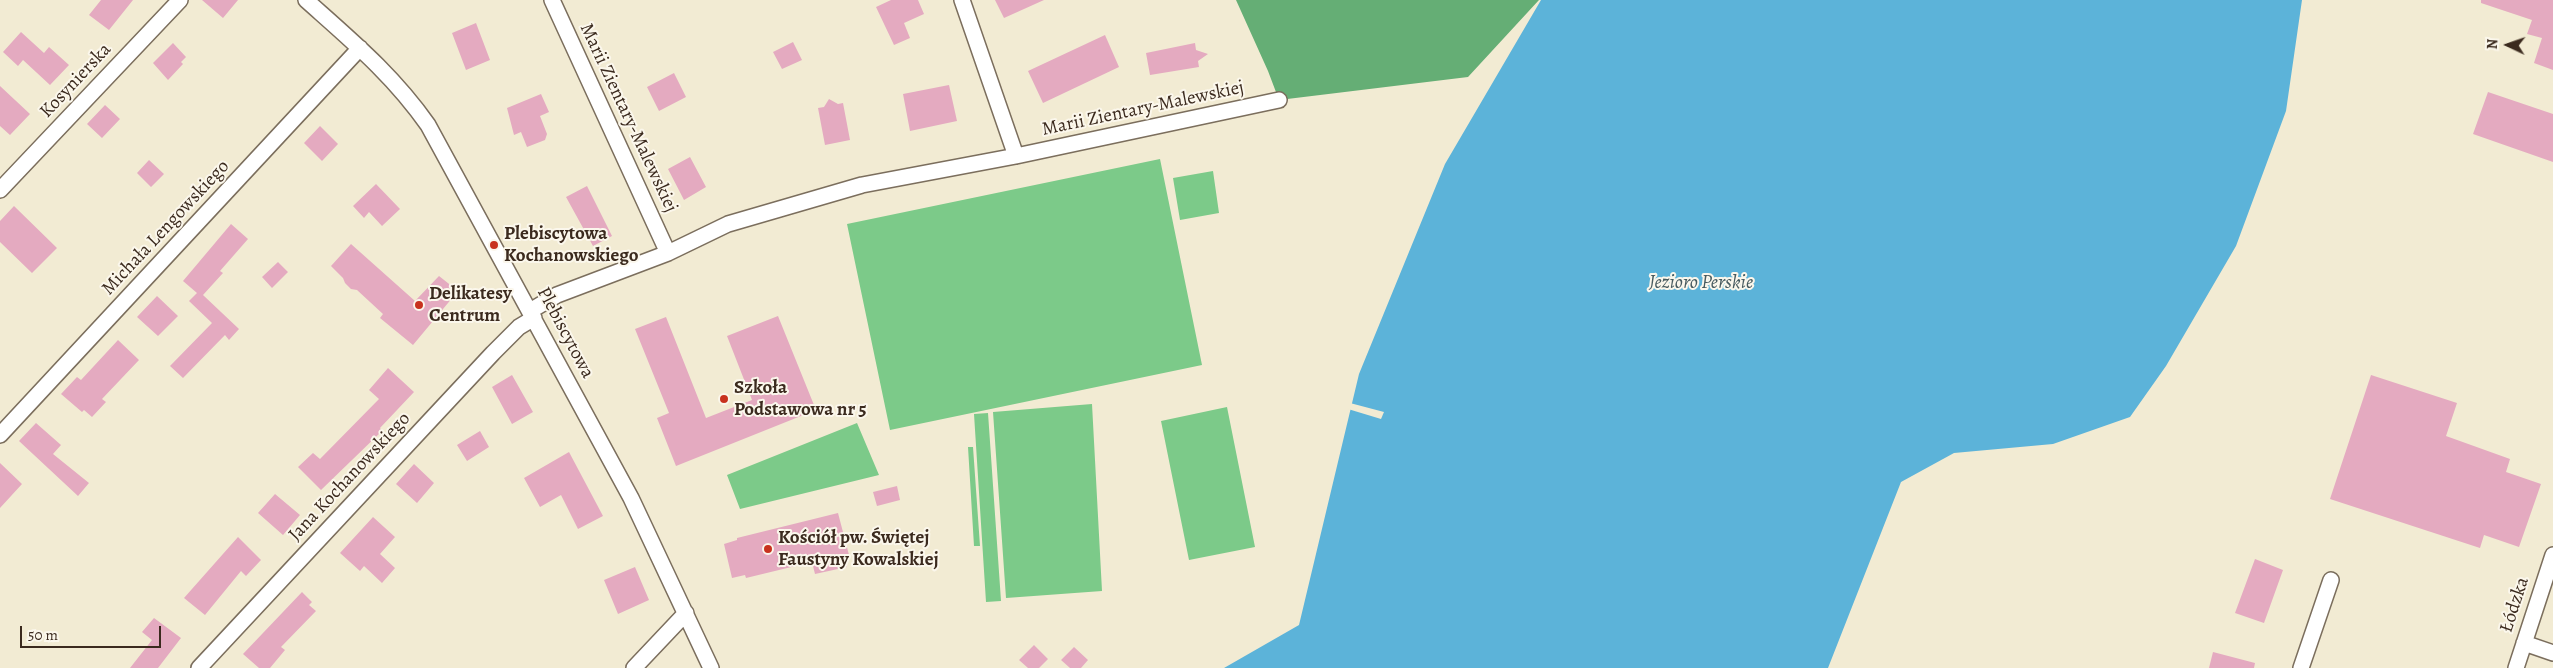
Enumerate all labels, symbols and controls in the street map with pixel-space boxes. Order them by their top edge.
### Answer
street label: Marii Zientary-Malewskiej [574,20,682,216]
north arrow [2483,20,2533,70]
street label: Kosynierska [36,39,116,123]
text: N [2483,39,2502,50]
street label: Marii Zientary-Malewskiej [1040,76,1246,142]
street label: Michała Lengowskiego [97,156,235,300]
place label: Plebiscytowa Kochanowskiego [504,223,639,267]
marker: Plebiscytowa Kochanowskiego [488,239,500,251]
water label: Jezioro Perskie [1649,271,1753,295]
place label: Delikatesy Centrum [429,283,512,327]
street label: Plebiscytowa [531,283,599,383]
marker: Delikatesy Centrum [413,299,425,311]
place label: Szkoła Podstawowa nr 5 [734,377,867,421]
marker: Szkoła Podstawowa nr 5 [718,393,730,405]
street label: Jana Kochanowskiego [284,408,416,546]
place label: Kościół pw. Świętej Faustyny Kowalskiej [778,527,939,571]
marker: Kościół pw. Świętej Faustyny Kowalskiej [762,543,774,555]
street label: Łódzka [2495,574,2535,636]
scale bar [22,616,164,648]
text: 50 m [28,625,58,645]

